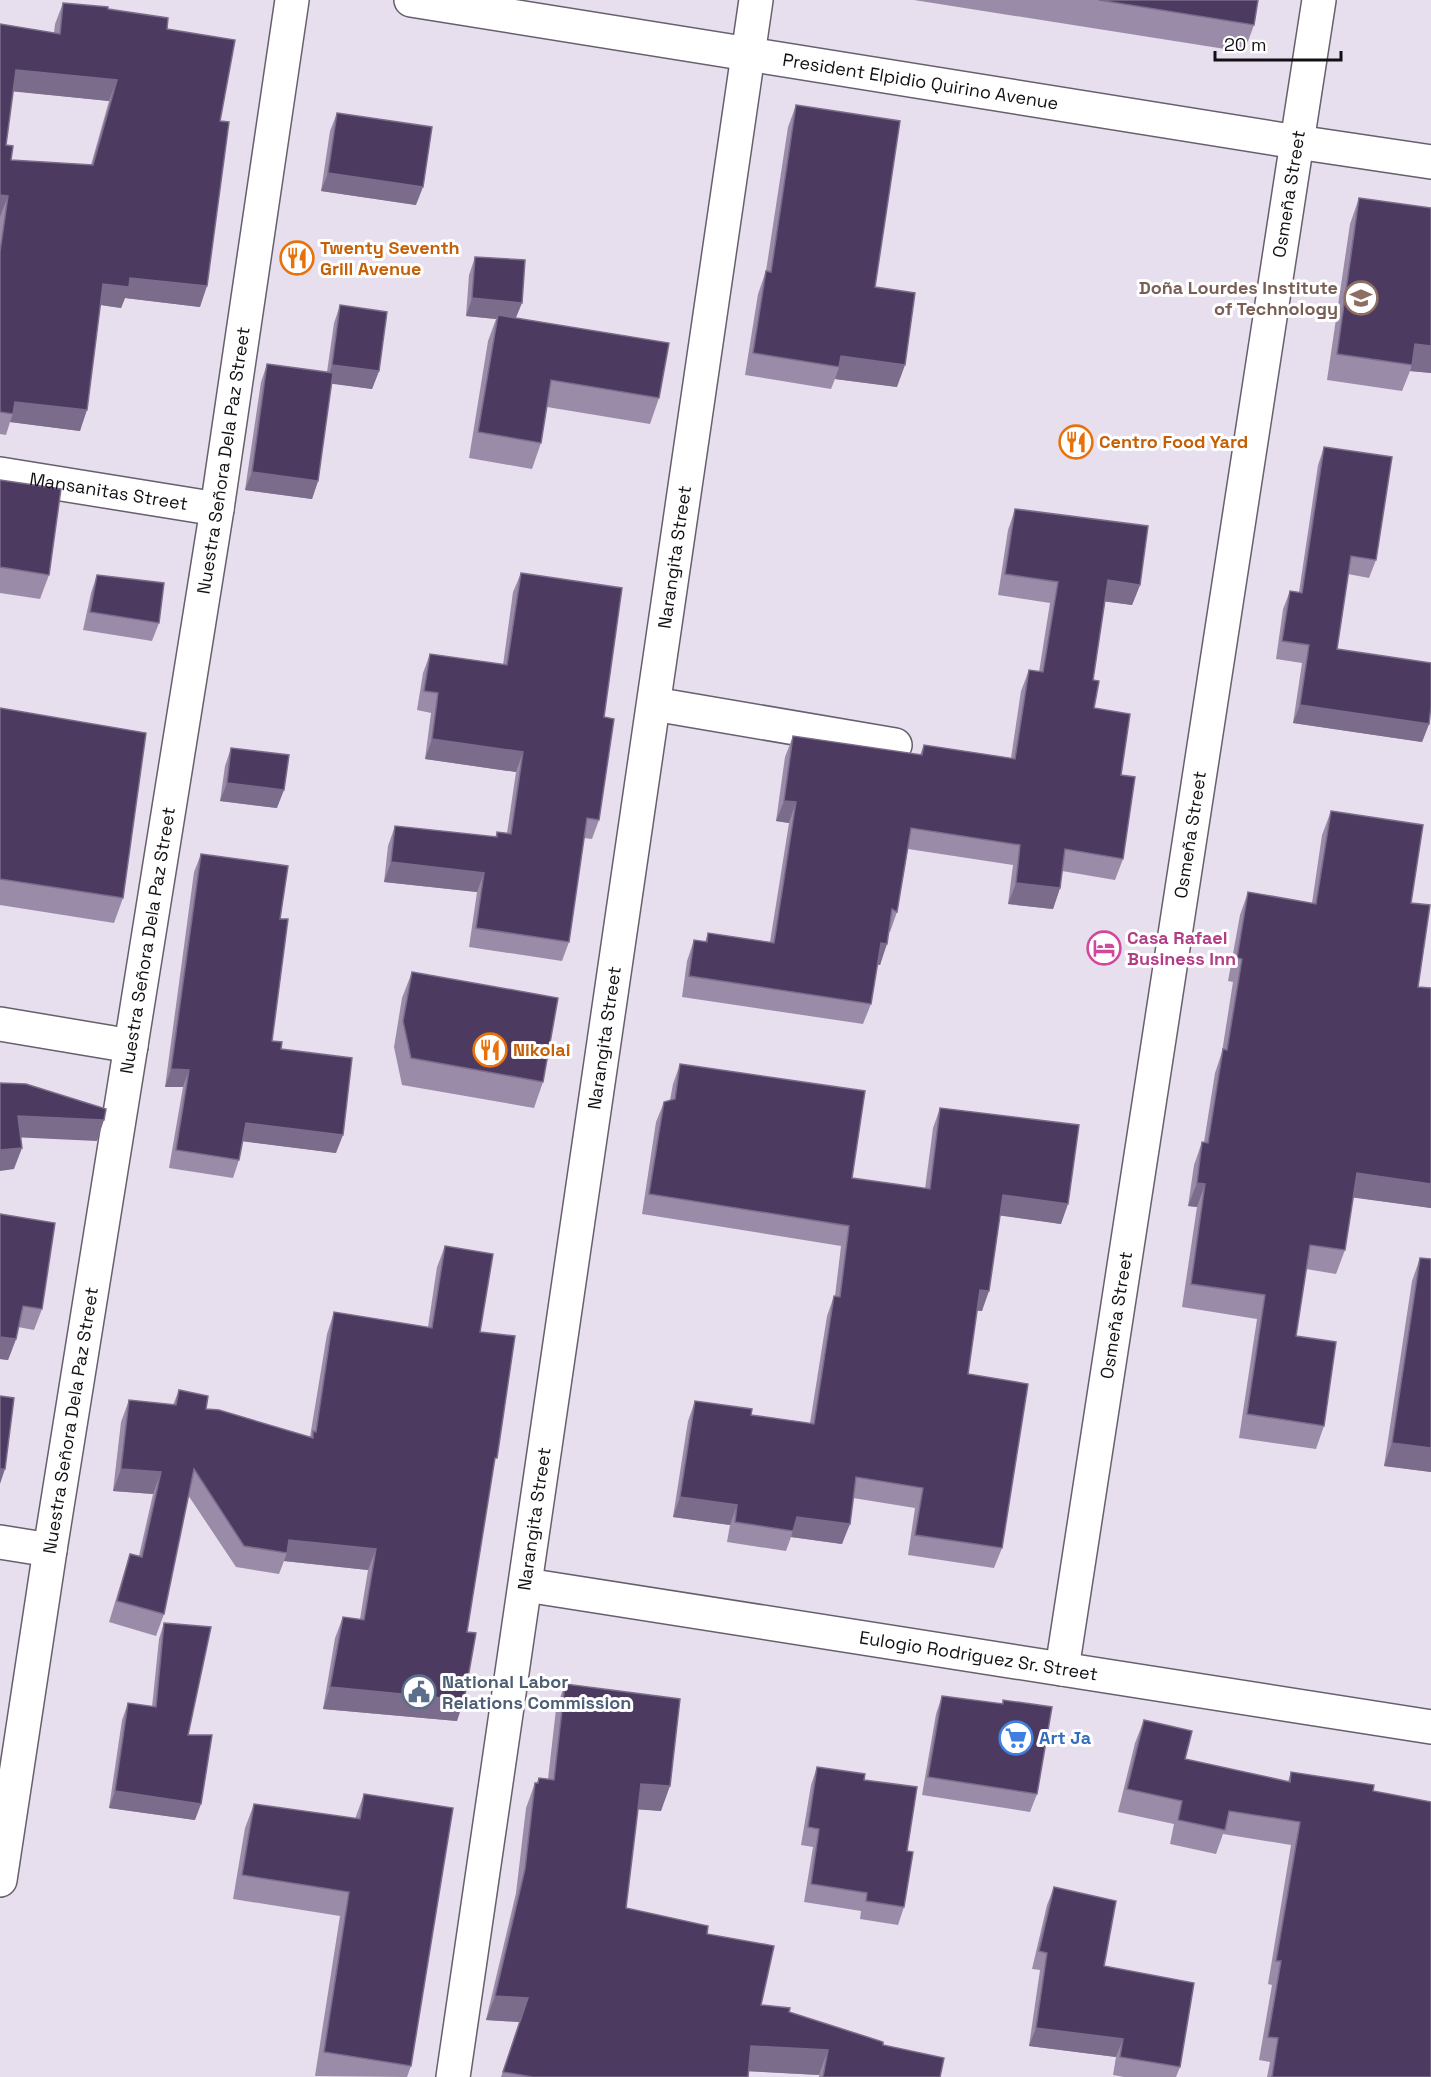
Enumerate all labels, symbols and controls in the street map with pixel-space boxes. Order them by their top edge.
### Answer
scale bar [1215,24,1341,62]
text: 20 m [1224,33,1267,56]
street label: President Elpidio Quirino Avenue [781,48,1060,115]
street label: Osmeña Street [1267,129,1310,259]
place label: Twenty Seventh Grill Avenue [320,236,460,280]
restaurant icon: Twenty Seventh Grill Avenue [279,240,315,276]
place label: Doña Lourdes Institute of Technology [1139,276,1338,320]
school or university icon: Doña Lourdes Institute of Technology [1343,280,1379,316]
street label: Nuestra Señora Dela Paz Street [192,325,255,596]
restaurant icon: Centro Food Yard [1058,424,1094,460]
place label: Centro Food Yard [1099,430,1248,453]
street label: Mansanitas Street [28,467,189,515]
street label: Narangita Street [652,484,696,630]
street label: Osmeña Street [1169,769,1211,900]
street label: Nuestra Señora Dela Paz Street [115,805,180,1076]
place label: Casa Rafael Business Inn [1127,926,1236,970]
hotel icon: Casa Rafael Business Inn [1086,930,1122,966]
street label: Narangita Street [582,965,626,1111]
restaurant icon: Nikolai [472,1032,508,1068]
place label: Nikolai [513,1038,570,1061]
street label: Osmeña Street [1095,1250,1137,1380]
street label: Nuestra Señora Dela Paz Street [38,1285,103,1556]
street label: Narangita Street [512,1446,556,1592]
street label: Eulogio Rodriguez Sr. Street [858,1625,1099,1686]
place label: National Labor Relations Commission [442,1670,631,1714]
public building icon: National Labor Relations Commission [401,1674,437,1710]
supermarket icon: Art Ja [998,1720,1034,1756]
place label: Art Ja [1039,1726,1092,1749]

